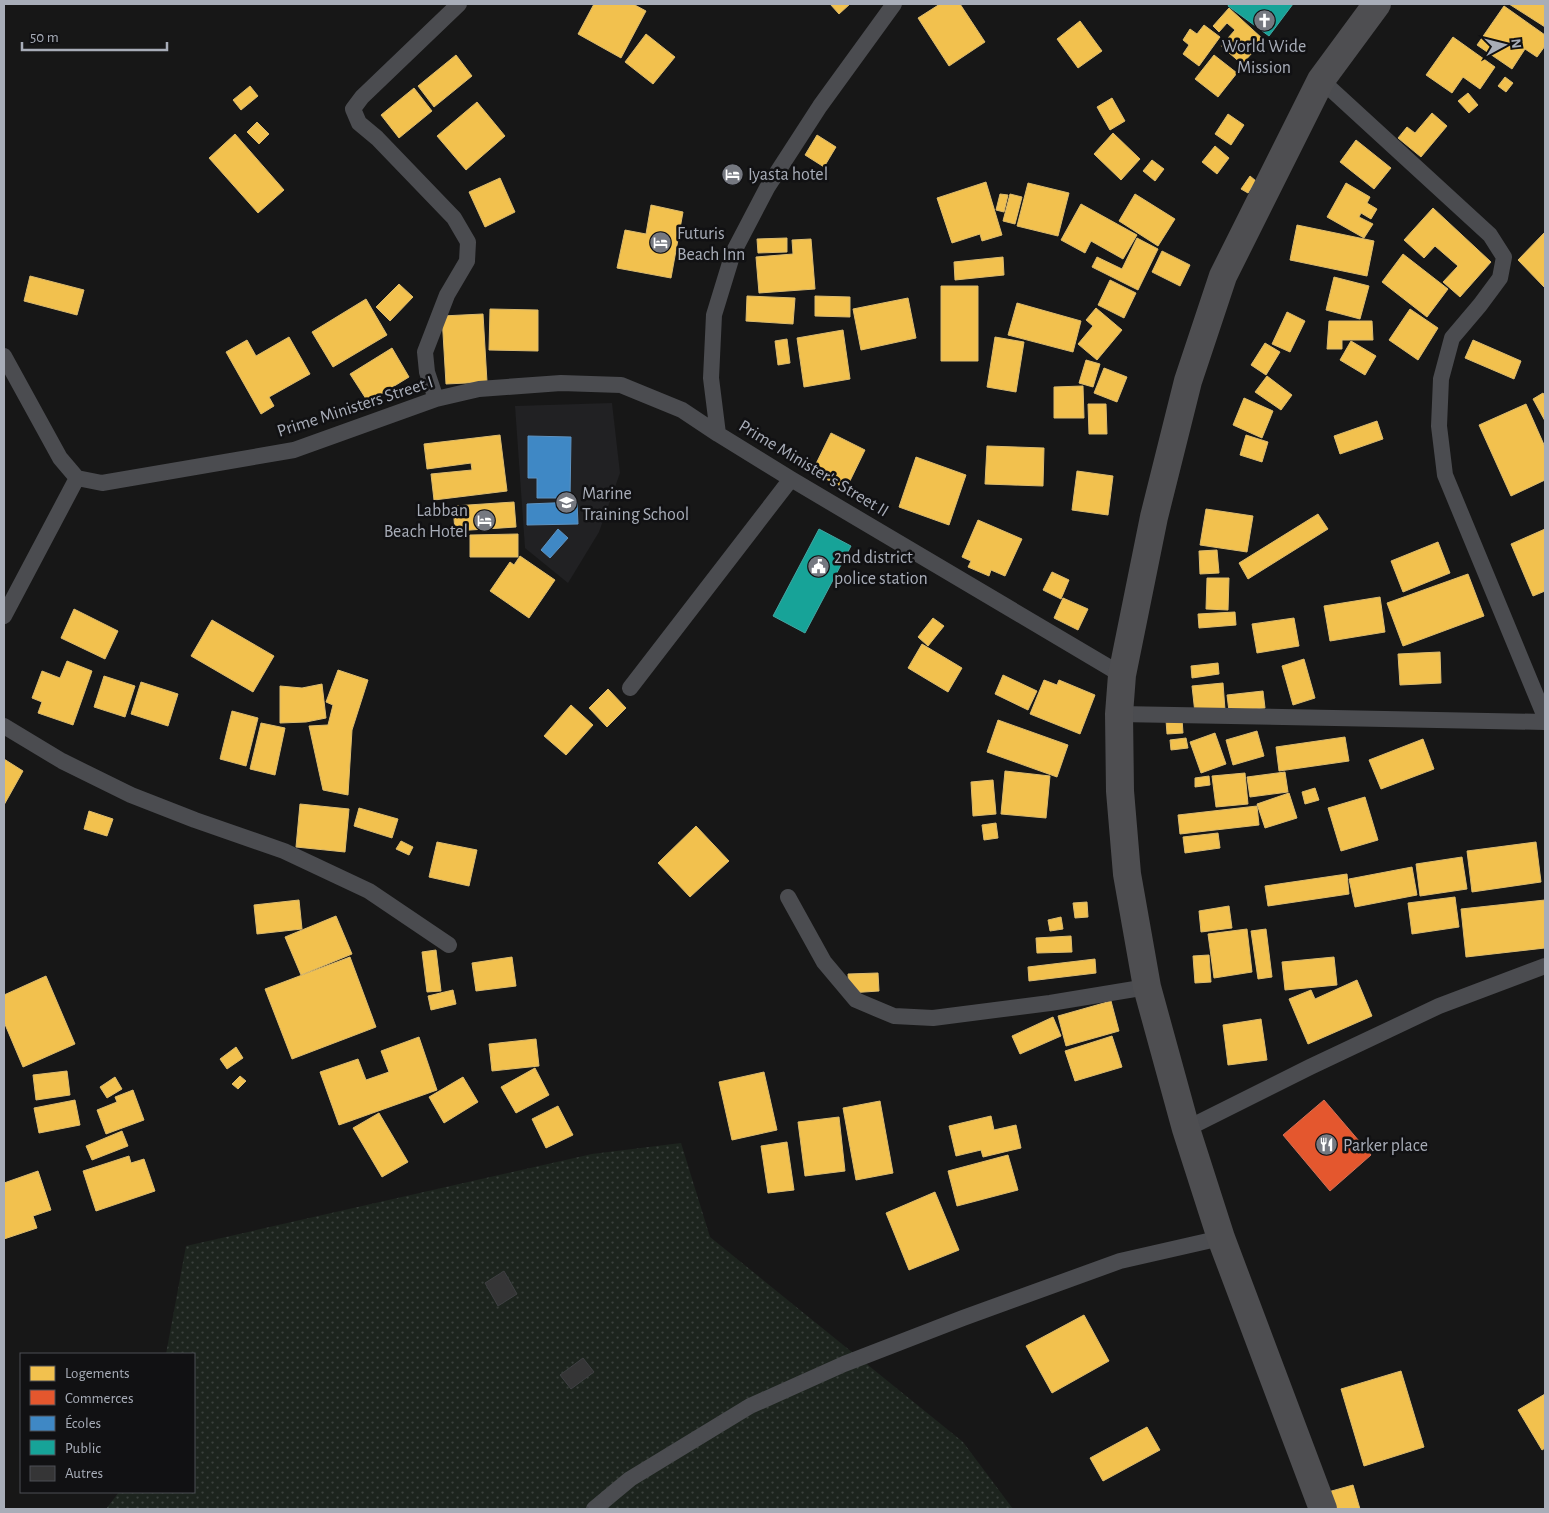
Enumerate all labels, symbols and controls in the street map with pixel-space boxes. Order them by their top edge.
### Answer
church icon: World Wide Mission [1252,9,1276,33]
scale bar [22,20,168,52]
north arrow [1479,20,1529,70]
text: 50 m [30,30,59,45]
place label: World Wide Mission [1222,38,1306,77]
text: N [1508,38,1523,49]
hotel icon: Iyasta hotel [720,162,744,186]
place label: Iyasta hotel [748,166,828,184]
place label: Futuris Beach Inn [677,225,745,264]
hotel icon: Futuris Beach Inn [649,231,673,255]
street label: Prime Ministers Street I [275,373,436,441]
street label: Prime Minister's Street II [735,417,892,521]
place label: Marine Training School [582,485,689,524]
school or university icon: Marine Training School [554,491,578,515]
place label: Labban Beach Hotel [384,502,468,541]
hotel icon: Labban Beach Hotel [472,508,496,532]
place label: 2nd district police station [834,549,928,588]
public building icon: 2nd district police station [806,555,830,579]
restaurant icon: Parker place [1315,1133,1339,1157]
place label: Parker place [1343,1137,1428,1155]
legend [20,1353,195,1493]
text: Logements [65,1366,130,1381]
text: Commerces [65,1391,134,1406]
text: Écoles [65,1414,101,1431]
text: Public [65,1441,101,1456]
text: Autres [65,1466,103,1481]

